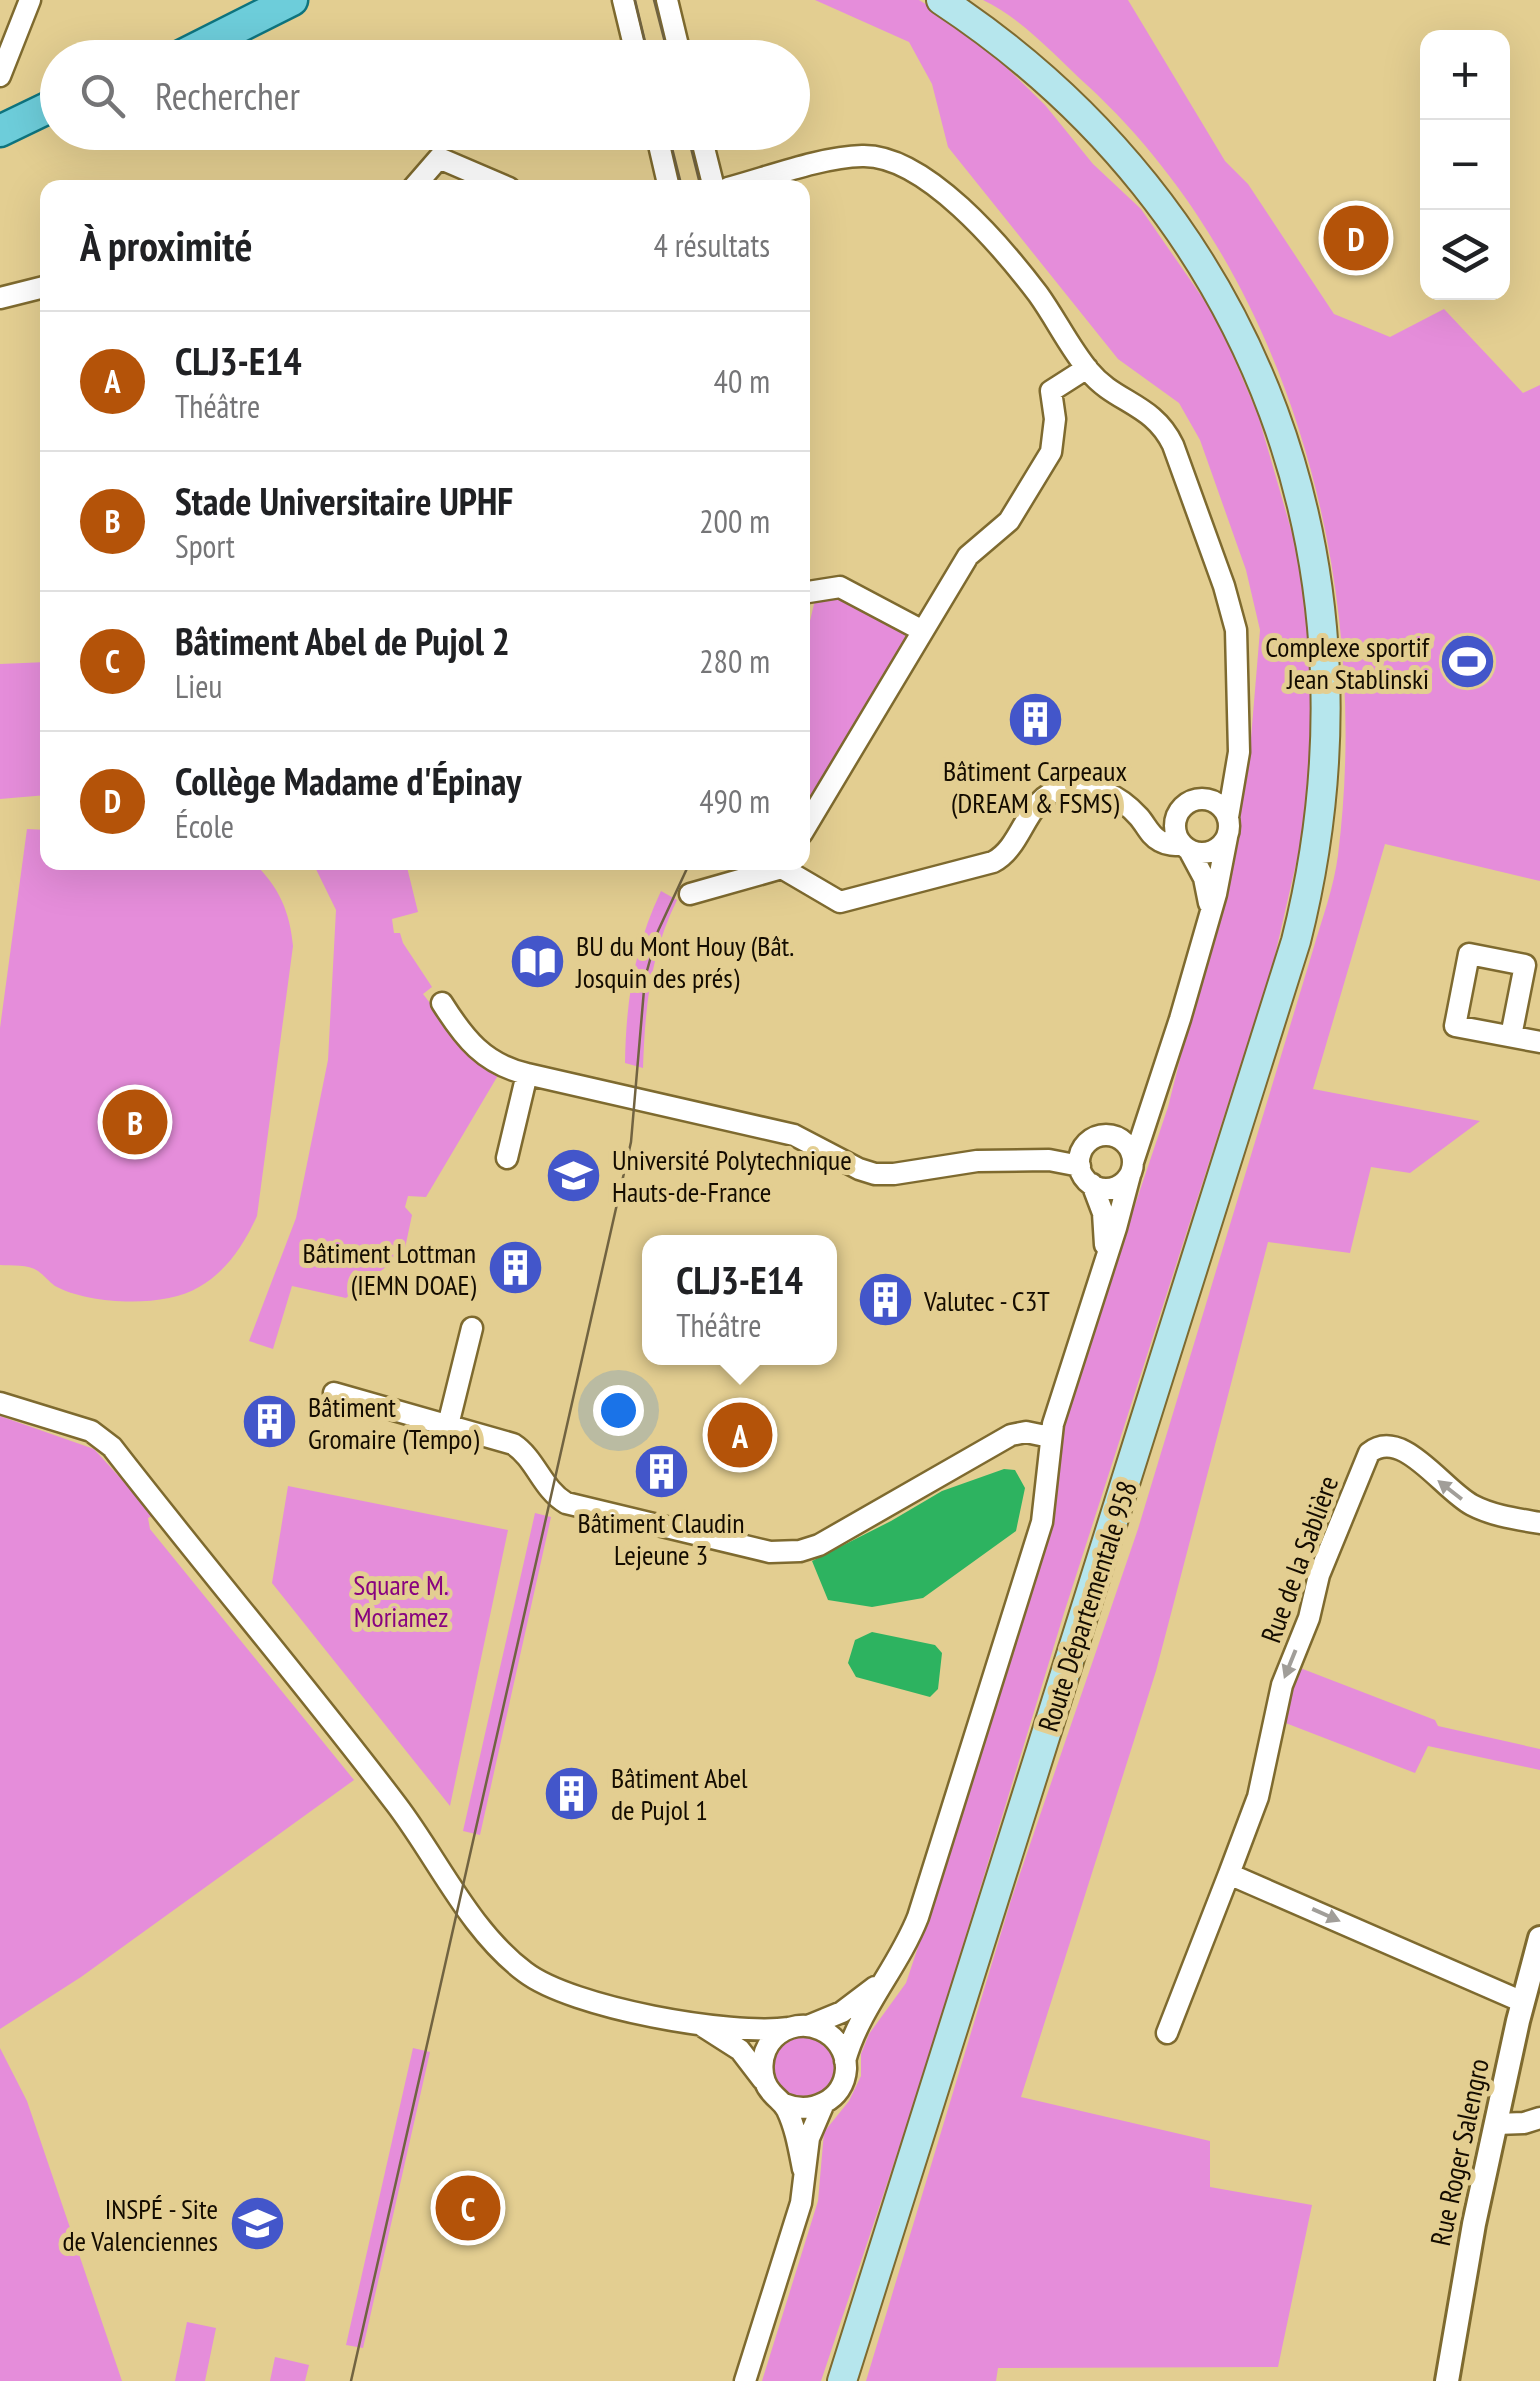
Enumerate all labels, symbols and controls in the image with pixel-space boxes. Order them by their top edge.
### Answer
map controls [1420,30,1510,300]
button: + [1420,30,1510,120]
search box [40,40,810,150]
icon: search [75,68,130,123]
text: Rechercher [155,71,300,120]
button: − [1420,120,1510,210]
pin: D [1324,200,1388,276]
button: layers [1420,210,1510,300]
text: À proximité [80,218,252,273]
text: 4 résultats [653,224,770,266]
text: CLJ3-E14 [175,336,302,385]
text: A [104,360,121,402]
text: 40 m [714,360,770,402]
text: Théâtre [175,385,260,427]
text: Stade Universitaire UPHF [175,476,513,525]
text: B [105,500,120,542]
text: 200 m [699,500,770,542]
text: Sport [175,525,235,567]
text: Bâtiment Abel de Pujol 2 [175,616,510,665]
place label: Complexe sportif Jean Stablinski [1265,628,1431,697]
sports icon: Complexe sportif Jean Stablinski [1438,632,1498,692]
text: C [105,640,120,682]
text: 280 m [699,640,770,682]
text: Lieu [175,665,222,707]
building icon: Bâtiment Carpeaux (DREAM & FSMS) [1005,689,1065,749]
place label: Bâtiment Carpeaux (DREAM & FSMS) [943,752,1127,821]
text: Collège Madame d'Épinay [175,756,522,805]
text: D [104,780,121,822]
text: 490 m [699,780,770,822]
text: École [175,805,234,847]
place label: BU du Mont Houy (Bât. Josquin des prés) [575,927,794,996]
library icon: BU du Mont Houy (Bât. Josquin des prés) [507,931,567,991]
pin: B [102,1084,168,1160]
place label: Université Polytechnique Hauts-de-France [612,1141,852,1210]
school or university icon: Université Polytechnique Hauts-de-France [543,1145,603,1205]
place label: Bâtiment Lottman (IEMN DOAE) [303,1234,476,1303]
popup [642,1235,837,1365]
building icon: Bâtiment Lottman (IEMN DOAE) [485,1238,545,1298]
text: CLJ3-E14 [676,1255,803,1304]
building icon: Valutec - C3T [855,1270,915,1330]
place label: Valutec - C3T [923,1282,1050,1319]
text: Théâtre [676,1304,761,1346]
your location [593,1385,644,1436]
place label: Bâtiment Gromaire (Tempo) [308,1388,479,1457]
building icon: Bâtiment Gromaire (Tempo) [239,1392,299,1452]
pin: A [708,1398,772,1472]
building icon: Bâtiment Claudin Lejeune 3 [631,1441,691,1501]
street label: Rue de la Sablière [1252,1470,1346,1648]
street label: Route Départementale 958 [1029,1476,1145,1736]
one-way arrow [1437,1480,1463,1500]
place label: Bâtiment Claudin Lejeune 3 [577,1504,745,1573]
park label: Square M. Moriamez [353,1566,449,1635]
one-way arrow [1282,1649,1298,1679]
place label: Bâtiment Abel de Pujol 1 [611,1759,748,1828]
building icon: Bâtiment Abel de Pujol 1 [542,1763,602,1823]
one-way arrow [1311,1907,1341,1923]
street label: Rue Roger Salengro [1421,2055,1497,2249]
pin: C [436,2170,500,2246]
place label: INSPÉ - Site de Valenciennes [62,2190,218,2259]
school or university icon: INSPÉ - Site de Valenciennes [227,2194,287,2254]

